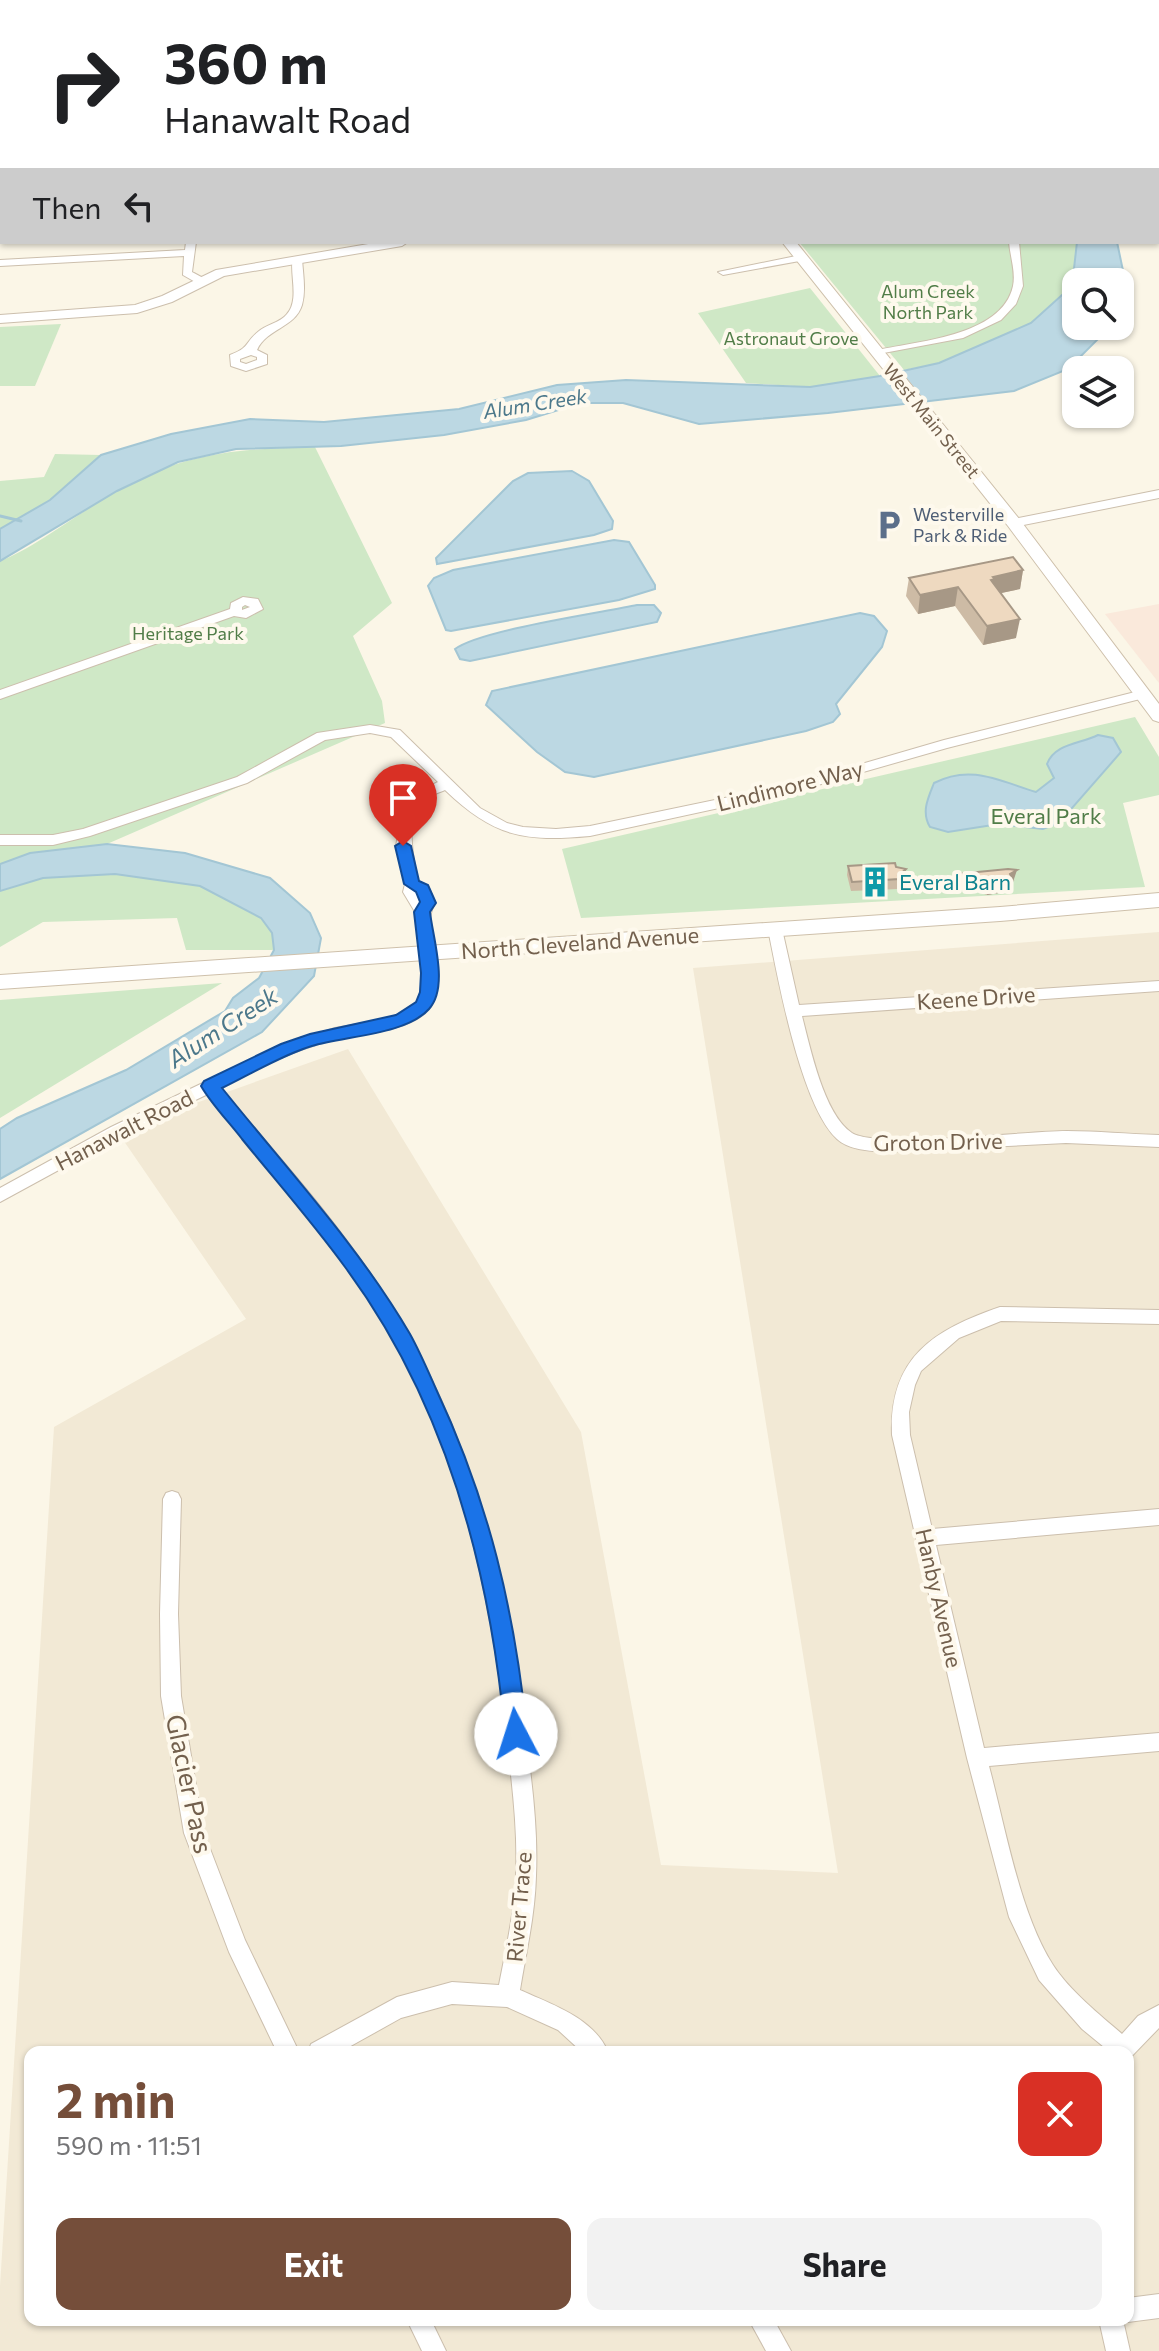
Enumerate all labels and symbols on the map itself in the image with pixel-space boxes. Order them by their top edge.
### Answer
park label: Alum Creek North Park [881,280,975,323]
park label: Astronaut Grove [723,327,859,349]
street label: West Main Street [879,359,985,482]
water label: Alum Creek [480,383,590,423]
place label: Westerville Park & Ride [913,503,1007,546]
parking icon: Westerville Park & Ride [872,508,906,542]
park label: Heritage Park [132,622,244,644]
street label: Lindimore Way [714,754,866,817]
pin [369,764,437,846]
park label: Everal Park [990,802,1102,829]
building icon: Everal Barn [858,865,892,899]
place label: Everal Barn [899,868,1011,895]
street label: North Cleveland Avenue [460,921,700,964]
water label: Alum Creek [161,980,284,1074]
street label: Keene Drive [916,980,1036,1015]
street label: Hanawalt Road [50,1083,197,1176]
street label: Groton Drive [873,1127,1003,1156]
street label: Hanby Avenue [910,1526,969,1670]
position arrow [474,1692,558,1776]
street label: Glacier Pass [161,1711,220,1856]
street label: River Trace [500,1851,537,1963]

